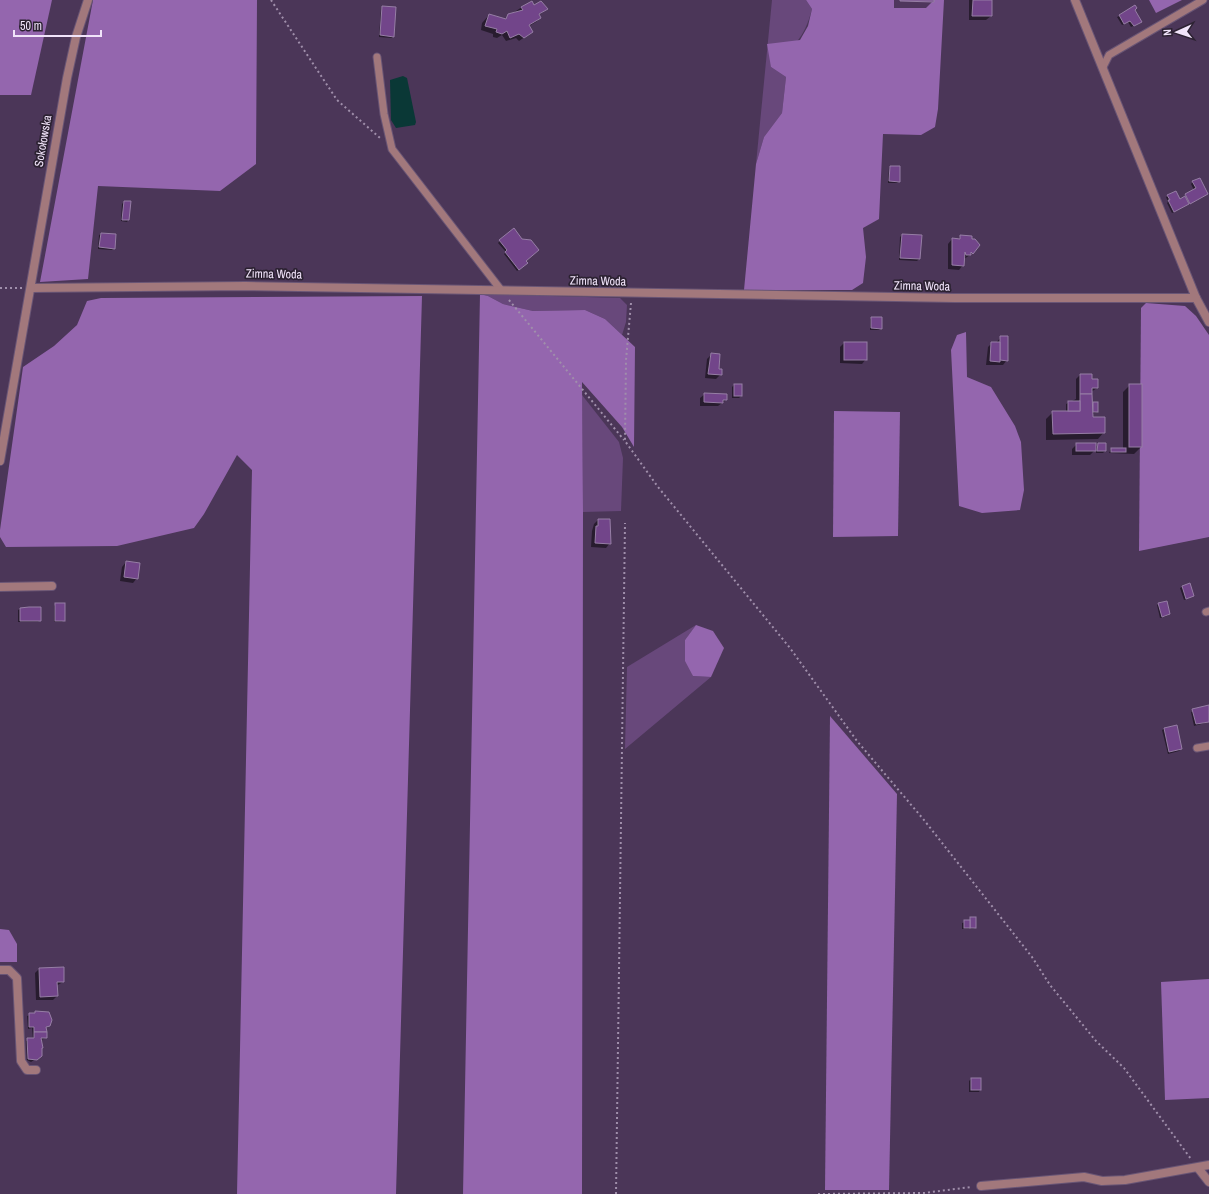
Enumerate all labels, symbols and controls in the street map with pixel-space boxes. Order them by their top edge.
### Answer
scale bar [14,12,101,38]
north arrow [1157,12,1197,52]
text: 50 m [20,18,42,34]
text: N [1160,29,1174,36]
street label: Sokołowska [31,113,56,168]
street label: Zimna Woda [246,266,303,282]
street label: Zimna Woda [570,273,627,289]
street label: Zimna Woda [894,278,951,294]

